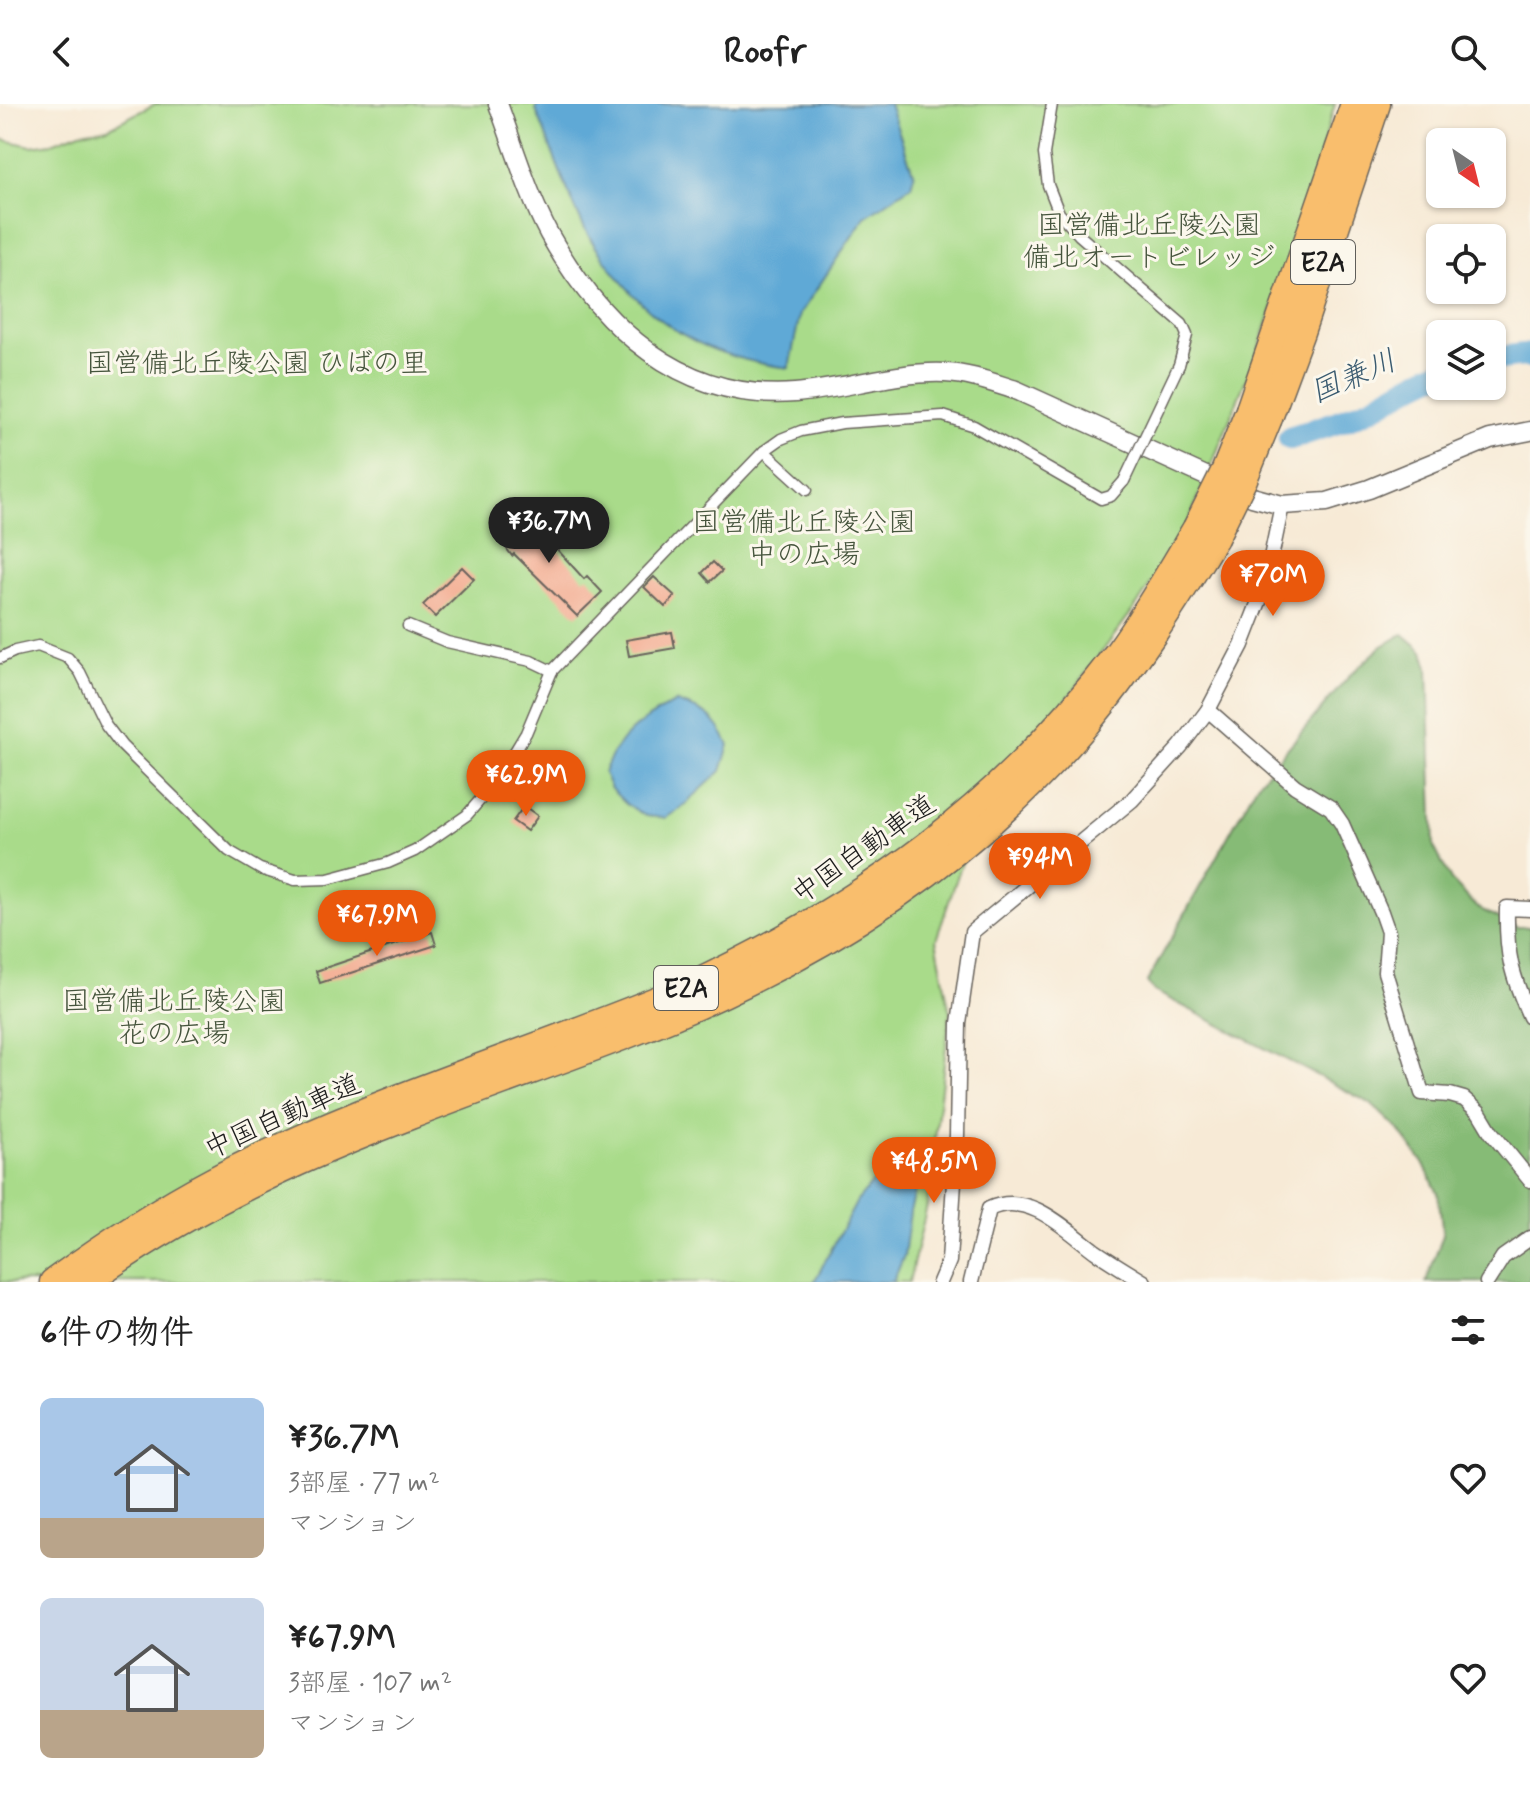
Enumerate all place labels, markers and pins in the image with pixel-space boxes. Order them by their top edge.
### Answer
pin: ¥36.7M [484,497,614,565]
pin: ¥70M [1226,550,1320,618]
pin: ¥62.9M [461,750,591,818]
pin: ¥94M [993,833,1087,901]
pin: ¥67.9M [312,890,442,958]
pin: ¥48.5M [869,1137,999,1205]

